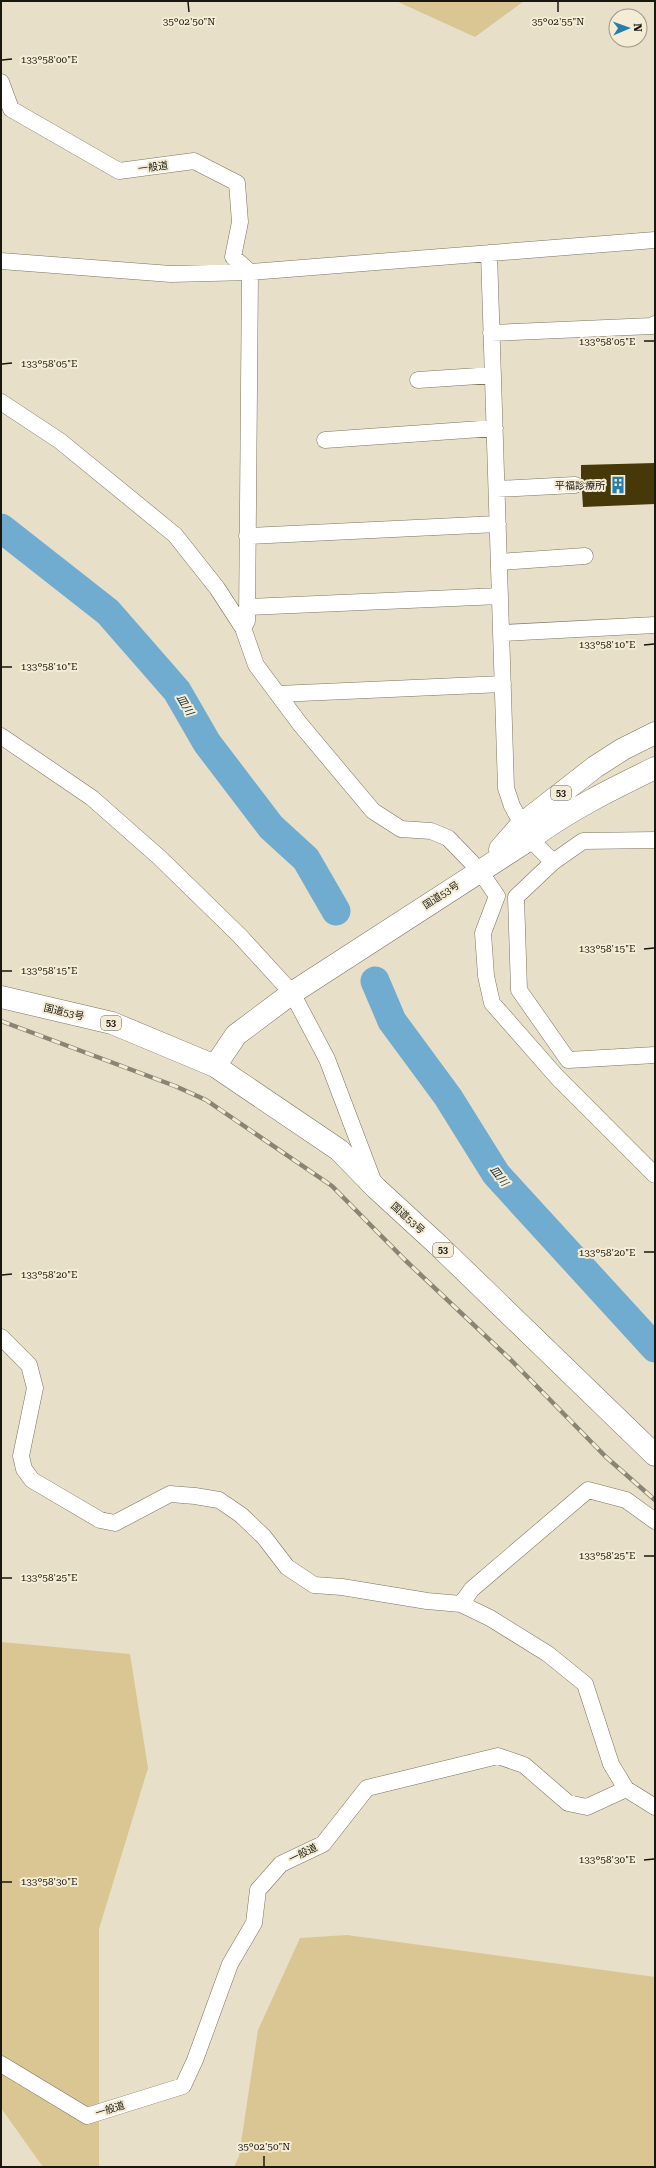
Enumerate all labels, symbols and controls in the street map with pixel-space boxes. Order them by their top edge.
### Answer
north arrow [608,8,648,48]
text: 35°02'50"N [163,16,215,27]
text: 35°02'55"N [532,16,584,27]
text: N [631,23,644,33]
text: 133°58'00"E [21,54,77,65]
street label: 一般道 [137,160,169,174]
text: 133°58'05"E [579,336,635,347]
text: 133°58'05"E [21,358,77,369]
building icon: 平福診療所 [608,475,628,495]
place label: 平福診療所 [555,480,605,491]
text: 133°58'10"E [579,639,635,650]
text: 133°58'10"E [21,661,77,672]
water label: 皿川 [174,692,197,719]
road number: 53 [551,786,571,800]
street label: 国道53号 [421,879,461,911]
text: 133°58'15"E [579,943,635,954]
text: 133°58'15"E [21,965,77,976]
street label: 国道53号 [43,1002,85,1022]
road number: 53 [101,1016,121,1030]
water label: 皿川 [487,1163,512,1189]
street label: 国道53号 [389,1200,427,1236]
road number: 53 [433,1243,453,1257]
text: 133°58'20"E [579,1247,635,1258]
text: 133°58'20"E [21,1269,77,1280]
text: 133°58'25"E [579,1550,635,1561]
text: 133°58'25"E [21,1572,77,1583]
street label: 一般道 [287,1841,319,1865]
text: 133°58'30"E [579,1854,635,1865]
text: 133°58'30"E [21,1876,77,1887]
street label: 一般道 [94,2099,126,2119]
text: 35°02'50"N [238,2141,290,2152]

